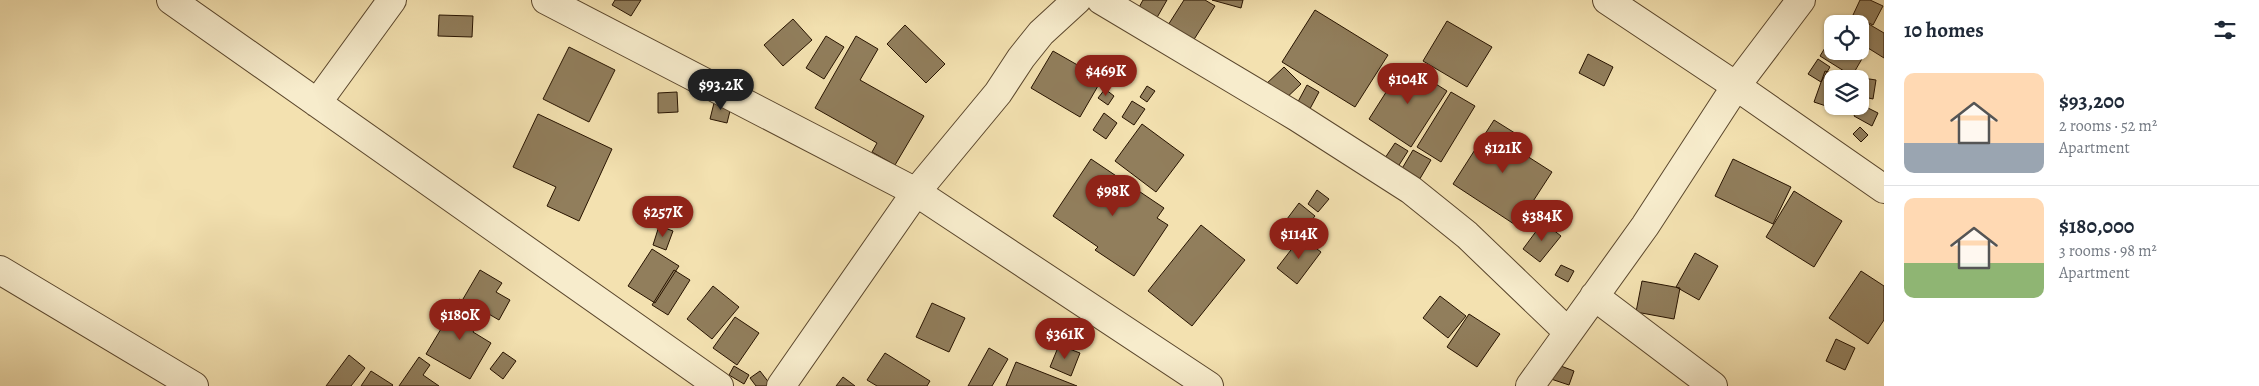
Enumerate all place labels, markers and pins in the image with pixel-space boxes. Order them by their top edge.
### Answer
pin: $469K [1071,54,1141,97]
pin: $104K [1373,62,1443,105]
pin: $93.2K [680,68,762,111]
pin: $121K [1468,132,1538,174]
pin: $98K [1083,174,1143,217]
pin: $257K [628,196,698,238]
pin: $384K [1507,200,1577,242]
pin: $114K [1264,218,1334,260]
pin: $180K [425,298,495,341]
pin: $361K [1030,318,1100,360]

